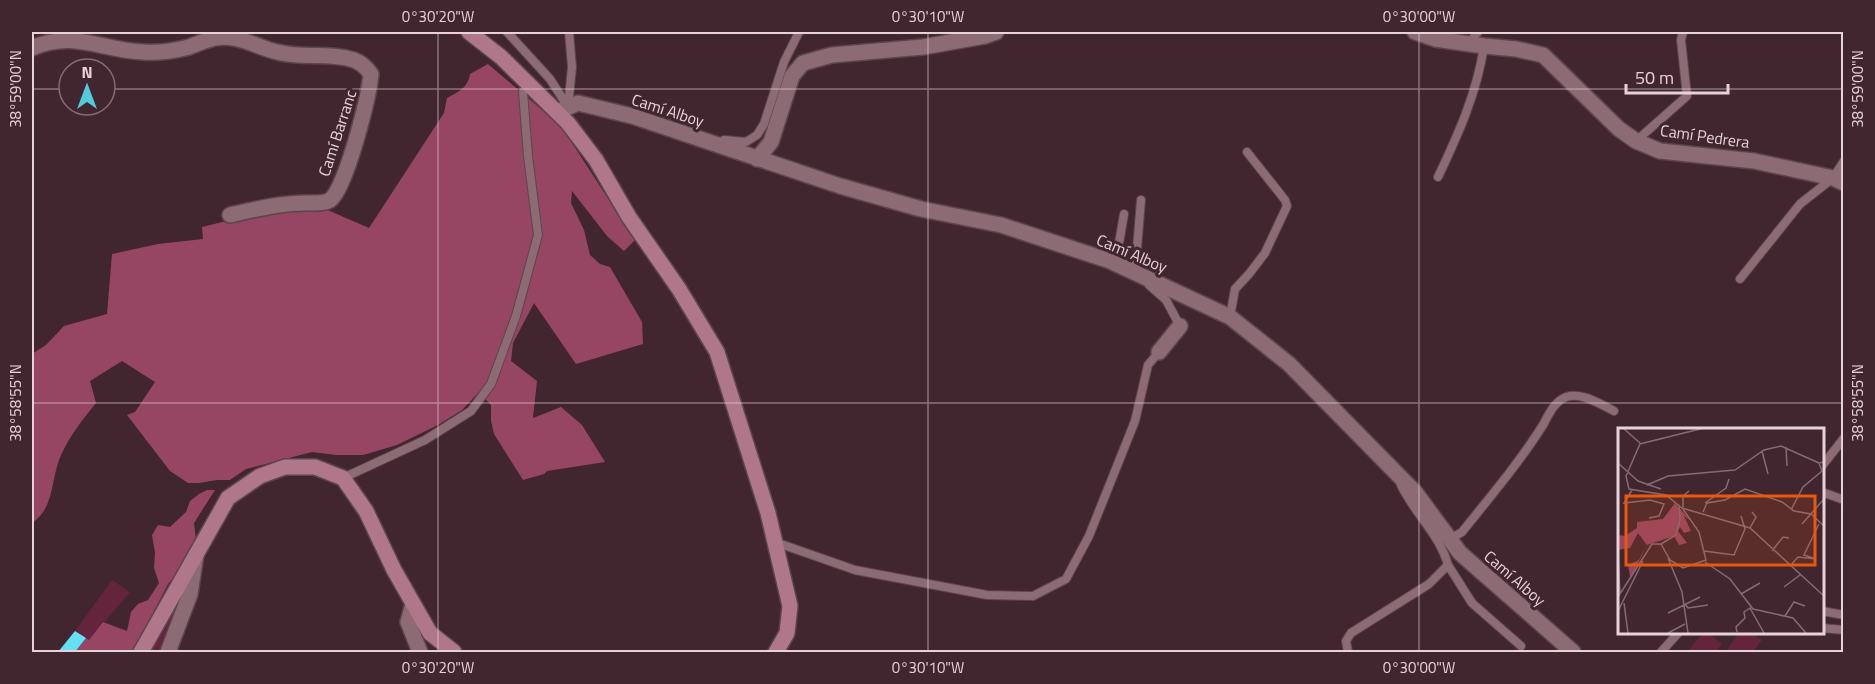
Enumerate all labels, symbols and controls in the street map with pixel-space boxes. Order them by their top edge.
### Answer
text: 0°30'20"W [402,5,474,28]
text: 0°30'10"W [892,5,964,28]
text: 0°30'00"W [1383,5,1455,28]
text: 38°59'00"N [4,50,27,128]
text: 38°59'00"N [1846,50,1869,128]
north arrow [57,57,117,117]
scale bar [1626,57,1728,95]
text: N [81,60,93,84]
text: 50 m [1635,64,1674,91]
street label: Camí Barranc [312,87,362,179]
street label: Camí Alboy [629,87,708,133]
street label: Camí Pedrera [1659,118,1751,154]
street label: Camí Alboy [1093,227,1171,279]
text: 38°58'55"N [4,364,27,442]
text: 38°58'55"N [1846,364,1869,442]
inset map [1618,428,1824,633]
street label: Camí Alboy [1479,544,1551,612]
text: 0°30'20"W [402,656,474,679]
text: 0°30'10"W [892,656,964,679]
text: 0°30'00"W [1383,656,1455,679]

